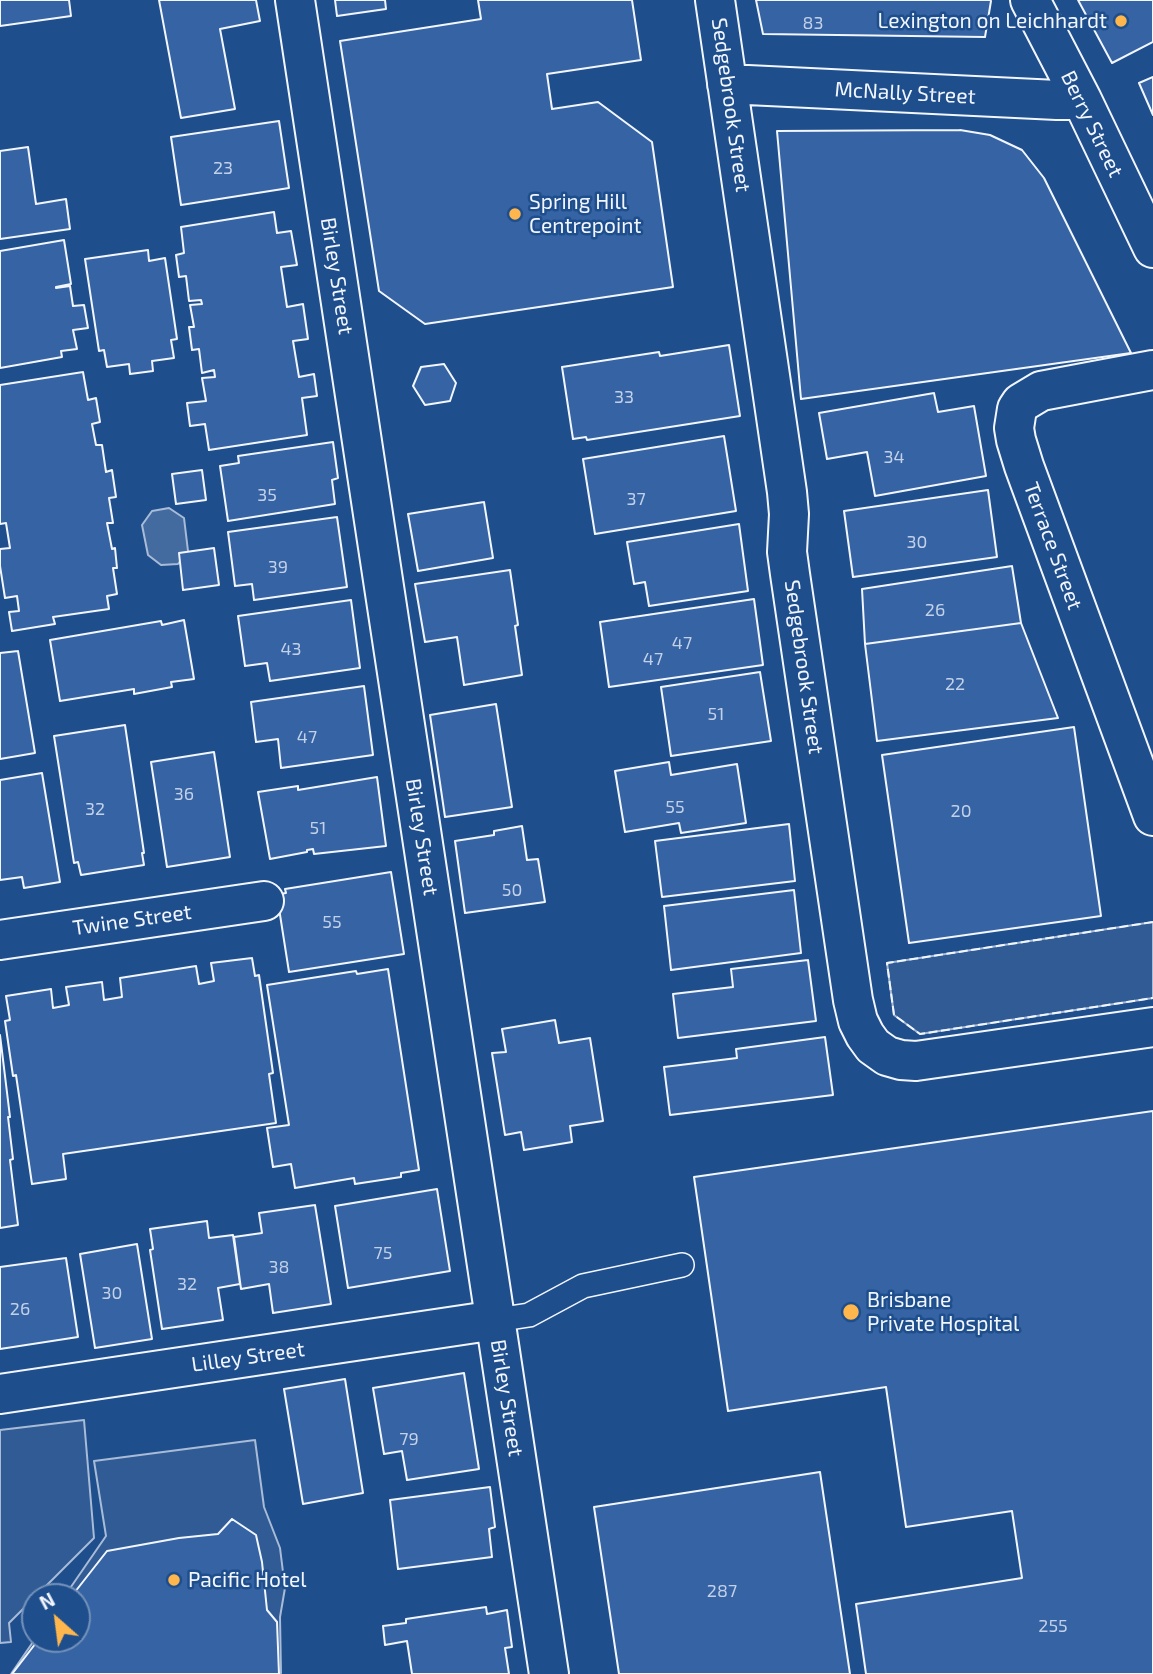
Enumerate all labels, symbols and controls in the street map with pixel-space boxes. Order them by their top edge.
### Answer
place label: Lexington on Leichhardt [877,8,1107,34]
house number: 83 [803,12,823,34]
marker: Lexington on Leichhardt [1113,13,1129,29]
street label: Sedgebrook Street [706,16,756,194]
street label: Berry Street [1055,67,1129,181]
street label: McNally Street [834,77,976,109]
house number: 23 [213,157,233,179]
place label: Spring Hill Centrepoint [529,189,641,239]
marker: Spring Hill Centrepoint [507,206,523,222]
street label: Birley Street [315,216,359,336]
house number: 33 [614,386,634,408]
house number: 34 [883,446,905,468]
street label: Terrace Street [1018,479,1088,613]
house number: 35 [257,484,277,506]
house number: 37 [626,488,646,510]
house number: 30 [907,531,927,553]
house number: 39 [268,556,288,578]
street label: Sedgebrook Street [779,578,829,756]
house number: 26 [925,599,945,621]
house number: 47 [672,632,692,654]
house number: 43 [280,638,302,660]
house number: 47 [643,648,663,670]
house number: 22 [945,673,965,695]
house number: 51 [708,703,724,725]
house number: 47 [297,726,317,748]
street label: Birley Street [400,777,444,897]
house number: 36 [174,783,194,805]
house number: 55 [665,796,685,818]
house number: 32 [85,798,105,820]
house number: 20 [951,800,971,822]
house number: 51 [310,817,326,839]
house number: 50 [502,879,522,901]
street label: Twine Street [71,899,193,941]
house number: 55 [322,911,342,933]
house number: 75 [374,1242,392,1264]
house number: 38 [269,1256,289,1278]
house number: 32 [177,1273,197,1295]
house number: 30 [102,1282,122,1304]
place label: Brisbane Private Hospital [867,1287,1019,1337]
house number: 26 [10,1298,30,1320]
marker: Brisbane Private Hospital [841,1302,861,1322]
street label: Lilley Street [190,1337,306,1377]
street label: Birley Street [485,1338,529,1458]
house number: 79 [399,1428,419,1450]
place label: Pacific Hotel [188,1567,306,1593]
marker: Pacific Hotel [166,1572,182,1588]
house number: 287 [707,1580,737,1602]
north arrow [21,1583,91,1653]
text: N [35,1587,58,1614]
house number: 255 [1038,1615,1068,1637]

